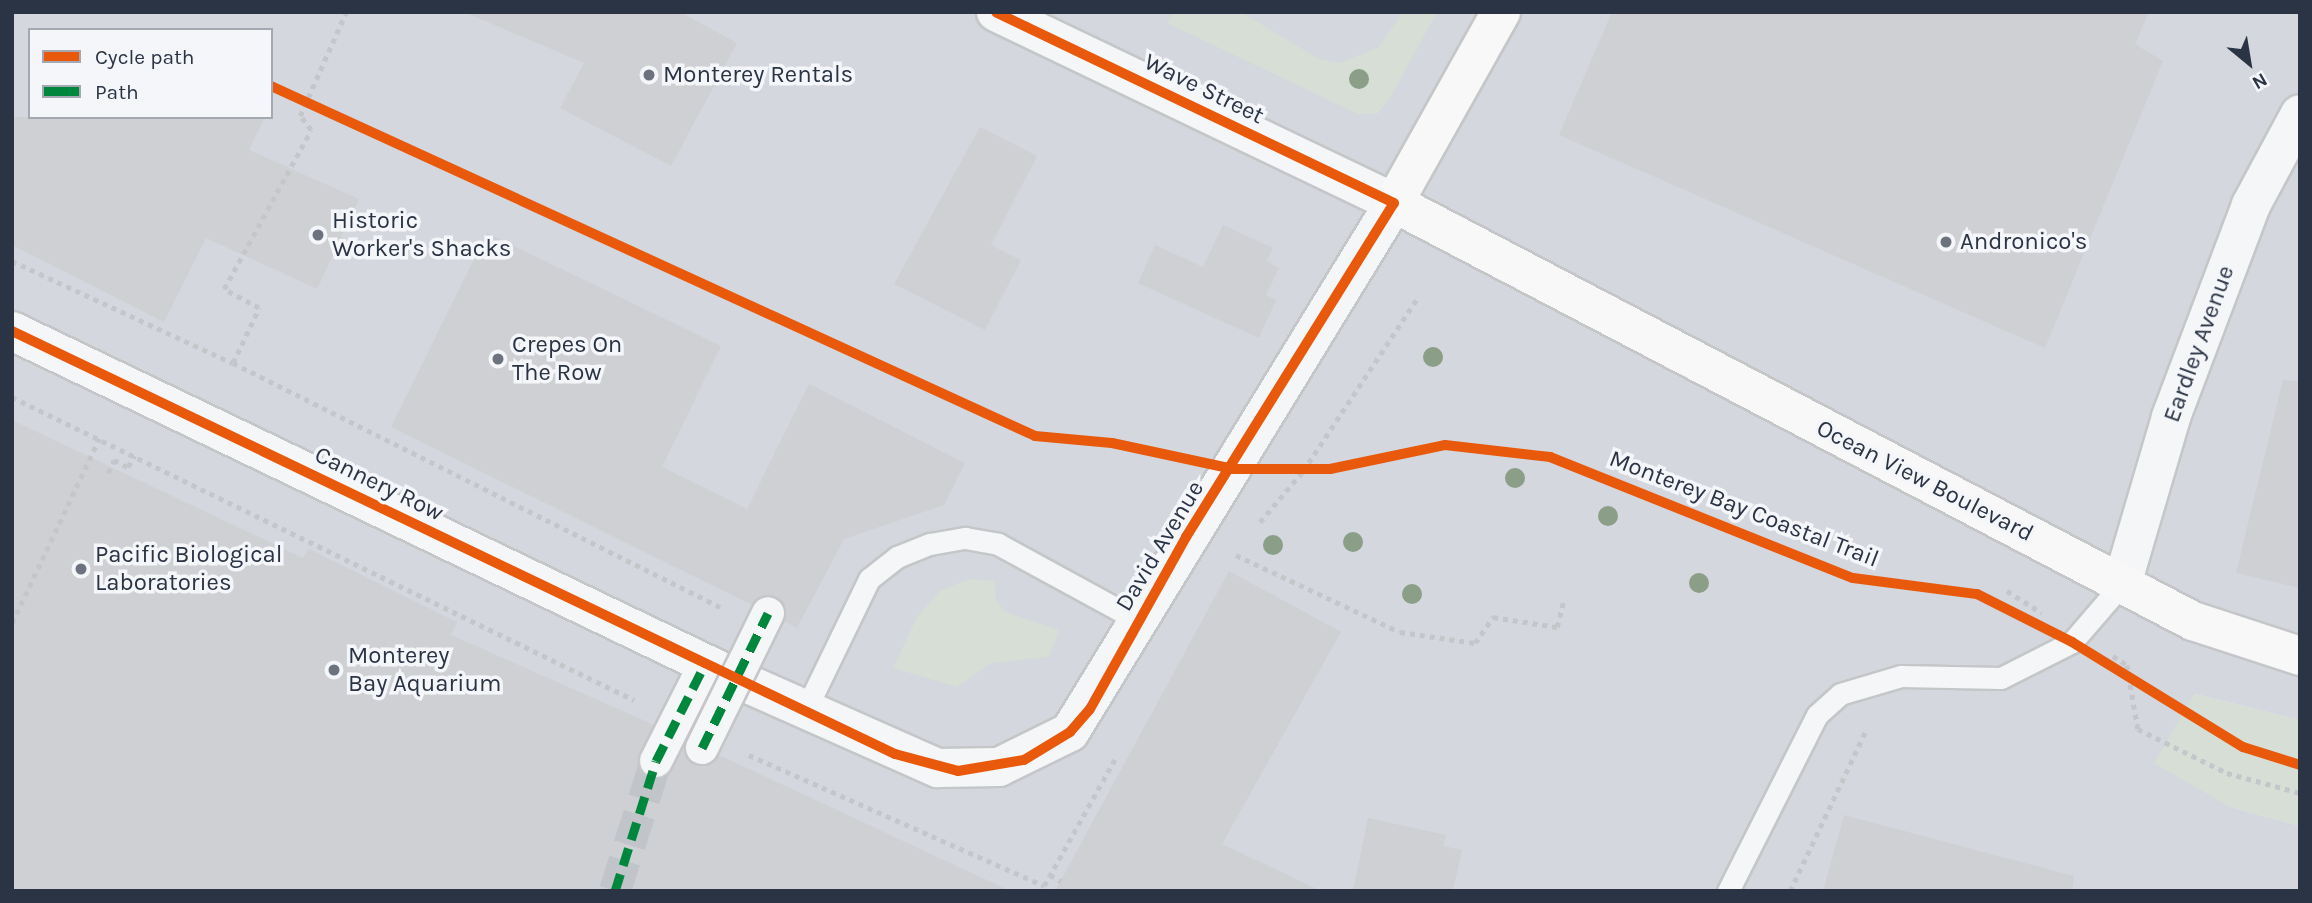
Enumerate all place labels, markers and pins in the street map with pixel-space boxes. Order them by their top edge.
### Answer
place label: Monterey Rentals [663,61,853,89]
marker: Monterey Rentals [641,67,657,83]
place label: Historic Worker's Shacks [332,207,511,263]
marker: Historic Worker's Shacks [310,227,326,243]
place label: Andronico's [1960,228,2087,256]
marker: Andronico's [1938,234,1954,250]
place label: Crepes On The Row [512,331,622,387]
marker: Crepes On The Row [490,351,506,367]
place label: Pacific Biological Laboratories [95,541,283,597]
marker: Pacific Biological Laboratories [73,561,89,577]
place label: Monterey Bay Aquarium [348,642,501,698]
marker: Monterey Bay Aquarium [326,662,342,678]

